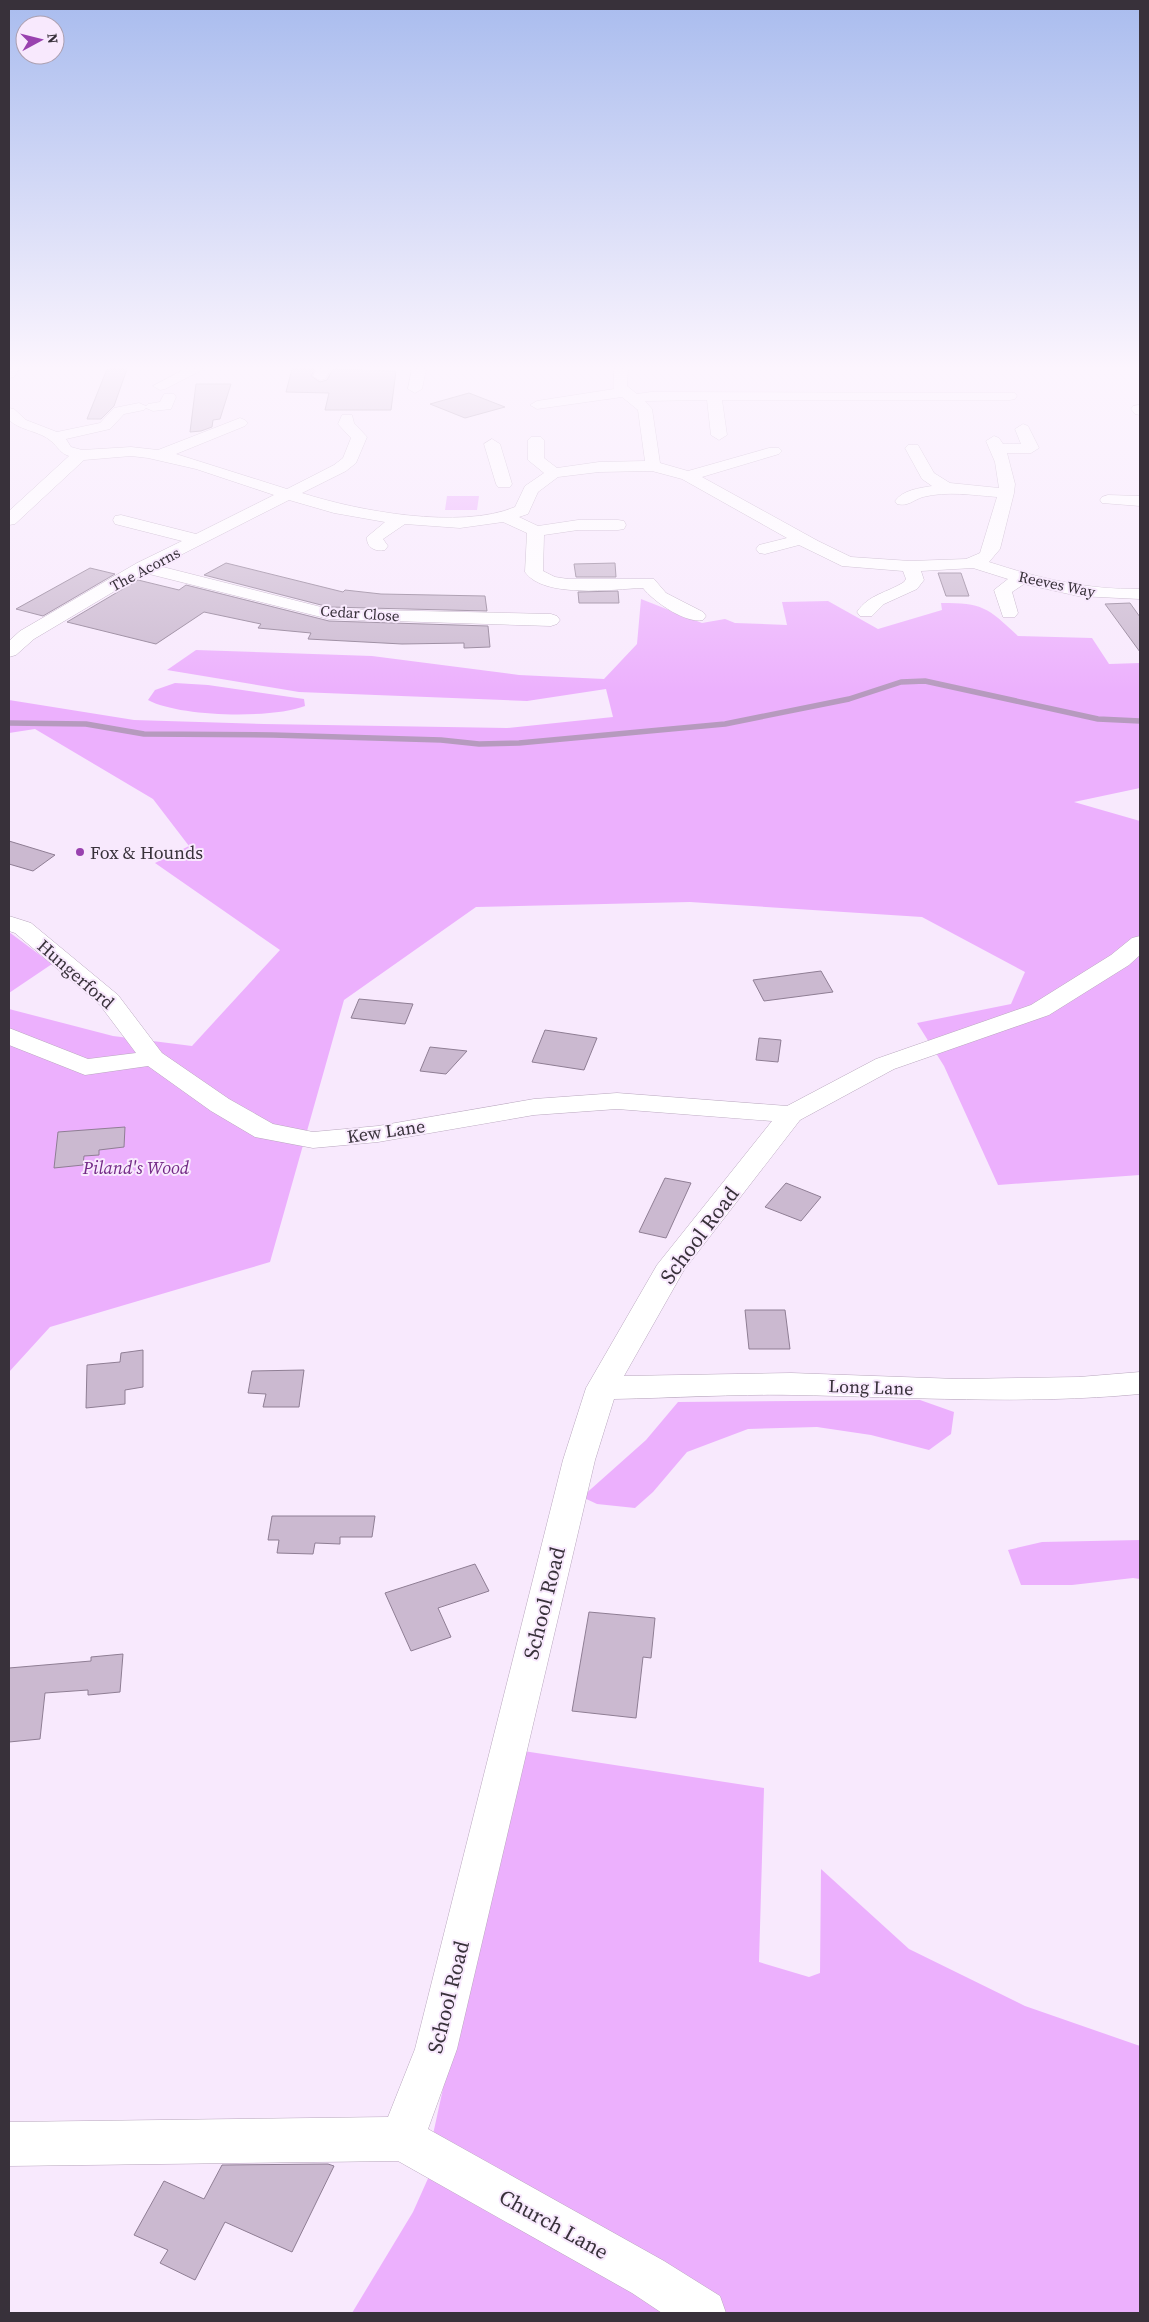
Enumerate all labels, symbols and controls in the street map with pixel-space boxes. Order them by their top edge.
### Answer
north arrow [15,15,65,65]
text: N [42,32,63,45]
street label: The Acorns [106,542,184,596]
street label: Reeves Way [1017,566,1098,602]
street label: Cedar Close [320,600,401,626]
place label: Fox & Hounds [90,840,203,865]
marker: Fox & Hounds [74,846,86,858]
street label: Hungerford [32,933,120,1015]
street label: Kew Lane [345,1113,427,1149]
park label: Piland's Wood [82,1155,190,1180]
street label: School Road [653,1180,745,1290]
street label: Long Lane [828,1373,914,1401]
street label: School Road [516,1544,572,1662]
street label: School Road [420,1938,476,2056]
street label: Church Lane [494,2182,614,2266]

